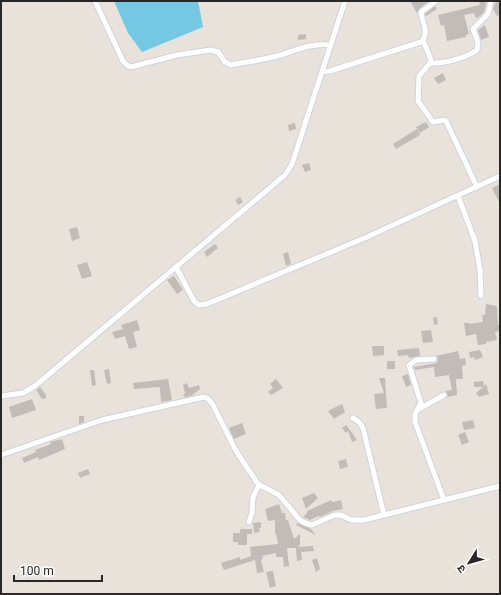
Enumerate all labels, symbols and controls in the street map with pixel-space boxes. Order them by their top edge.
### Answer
north arrow [449,543,489,583]
scale bar [14,557,102,583]
text: उ [454,562,469,575]
text: 100 m [20,564,54,578]

